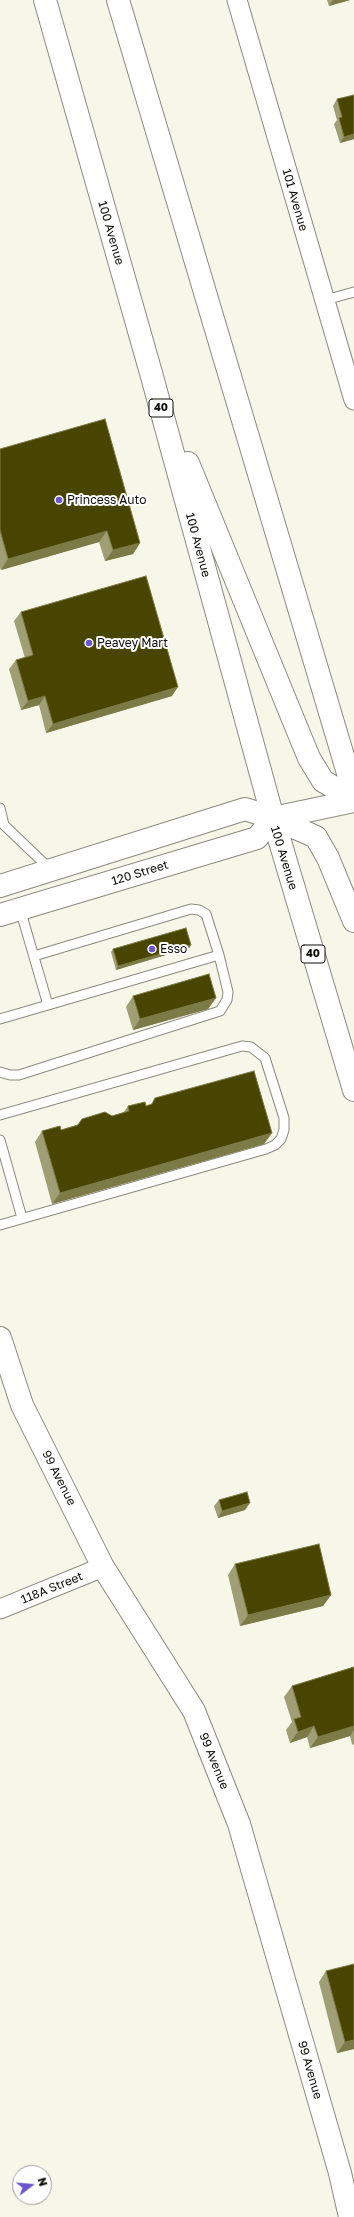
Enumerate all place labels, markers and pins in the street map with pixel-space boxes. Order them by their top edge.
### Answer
place label: Princess Auto [67,493,146,507]
marker: Princess Auto [54,495,64,505]
place label: Peavey Mart [97,636,168,650]
marker: Peavey Mart [84,638,94,648]
place label: Esso [160,942,187,956]
marker: Esso [147,944,157,954]

